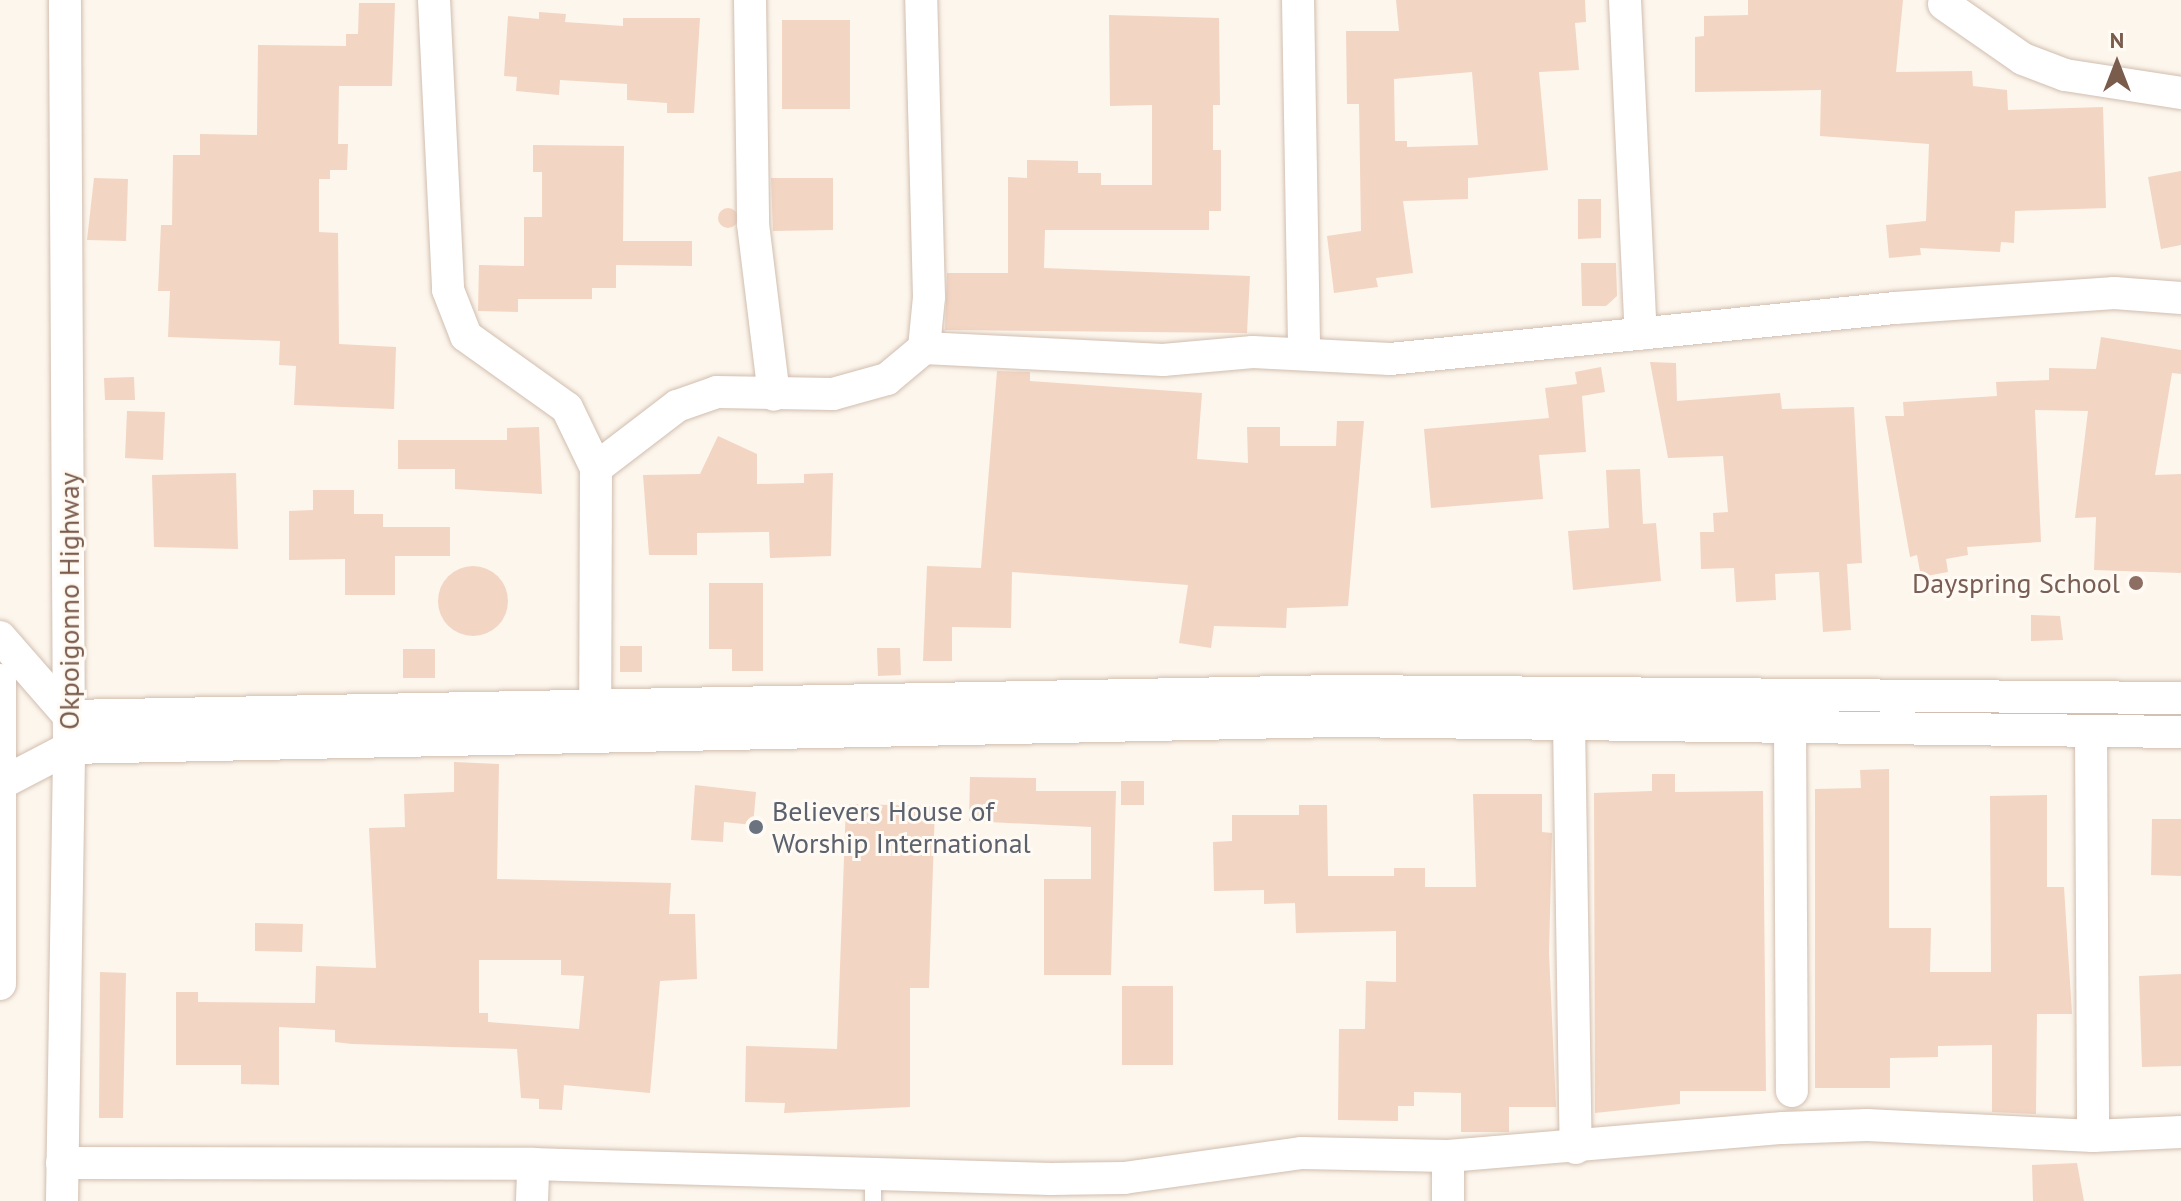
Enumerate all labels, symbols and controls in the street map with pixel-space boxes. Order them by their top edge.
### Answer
north arrow [2077,24,2157,104]
text: N [2110,26,2124,54]
street label: Okpoigonno Highway [52,472,86,730]
place label: Dayspring School [1912,566,2120,600]
marker: Dayspring School [2127,574,2145,592]
place label: Believers House of Worship International [772,794,1031,860]
marker: Believers House of Worship International [747,818,765,836]

